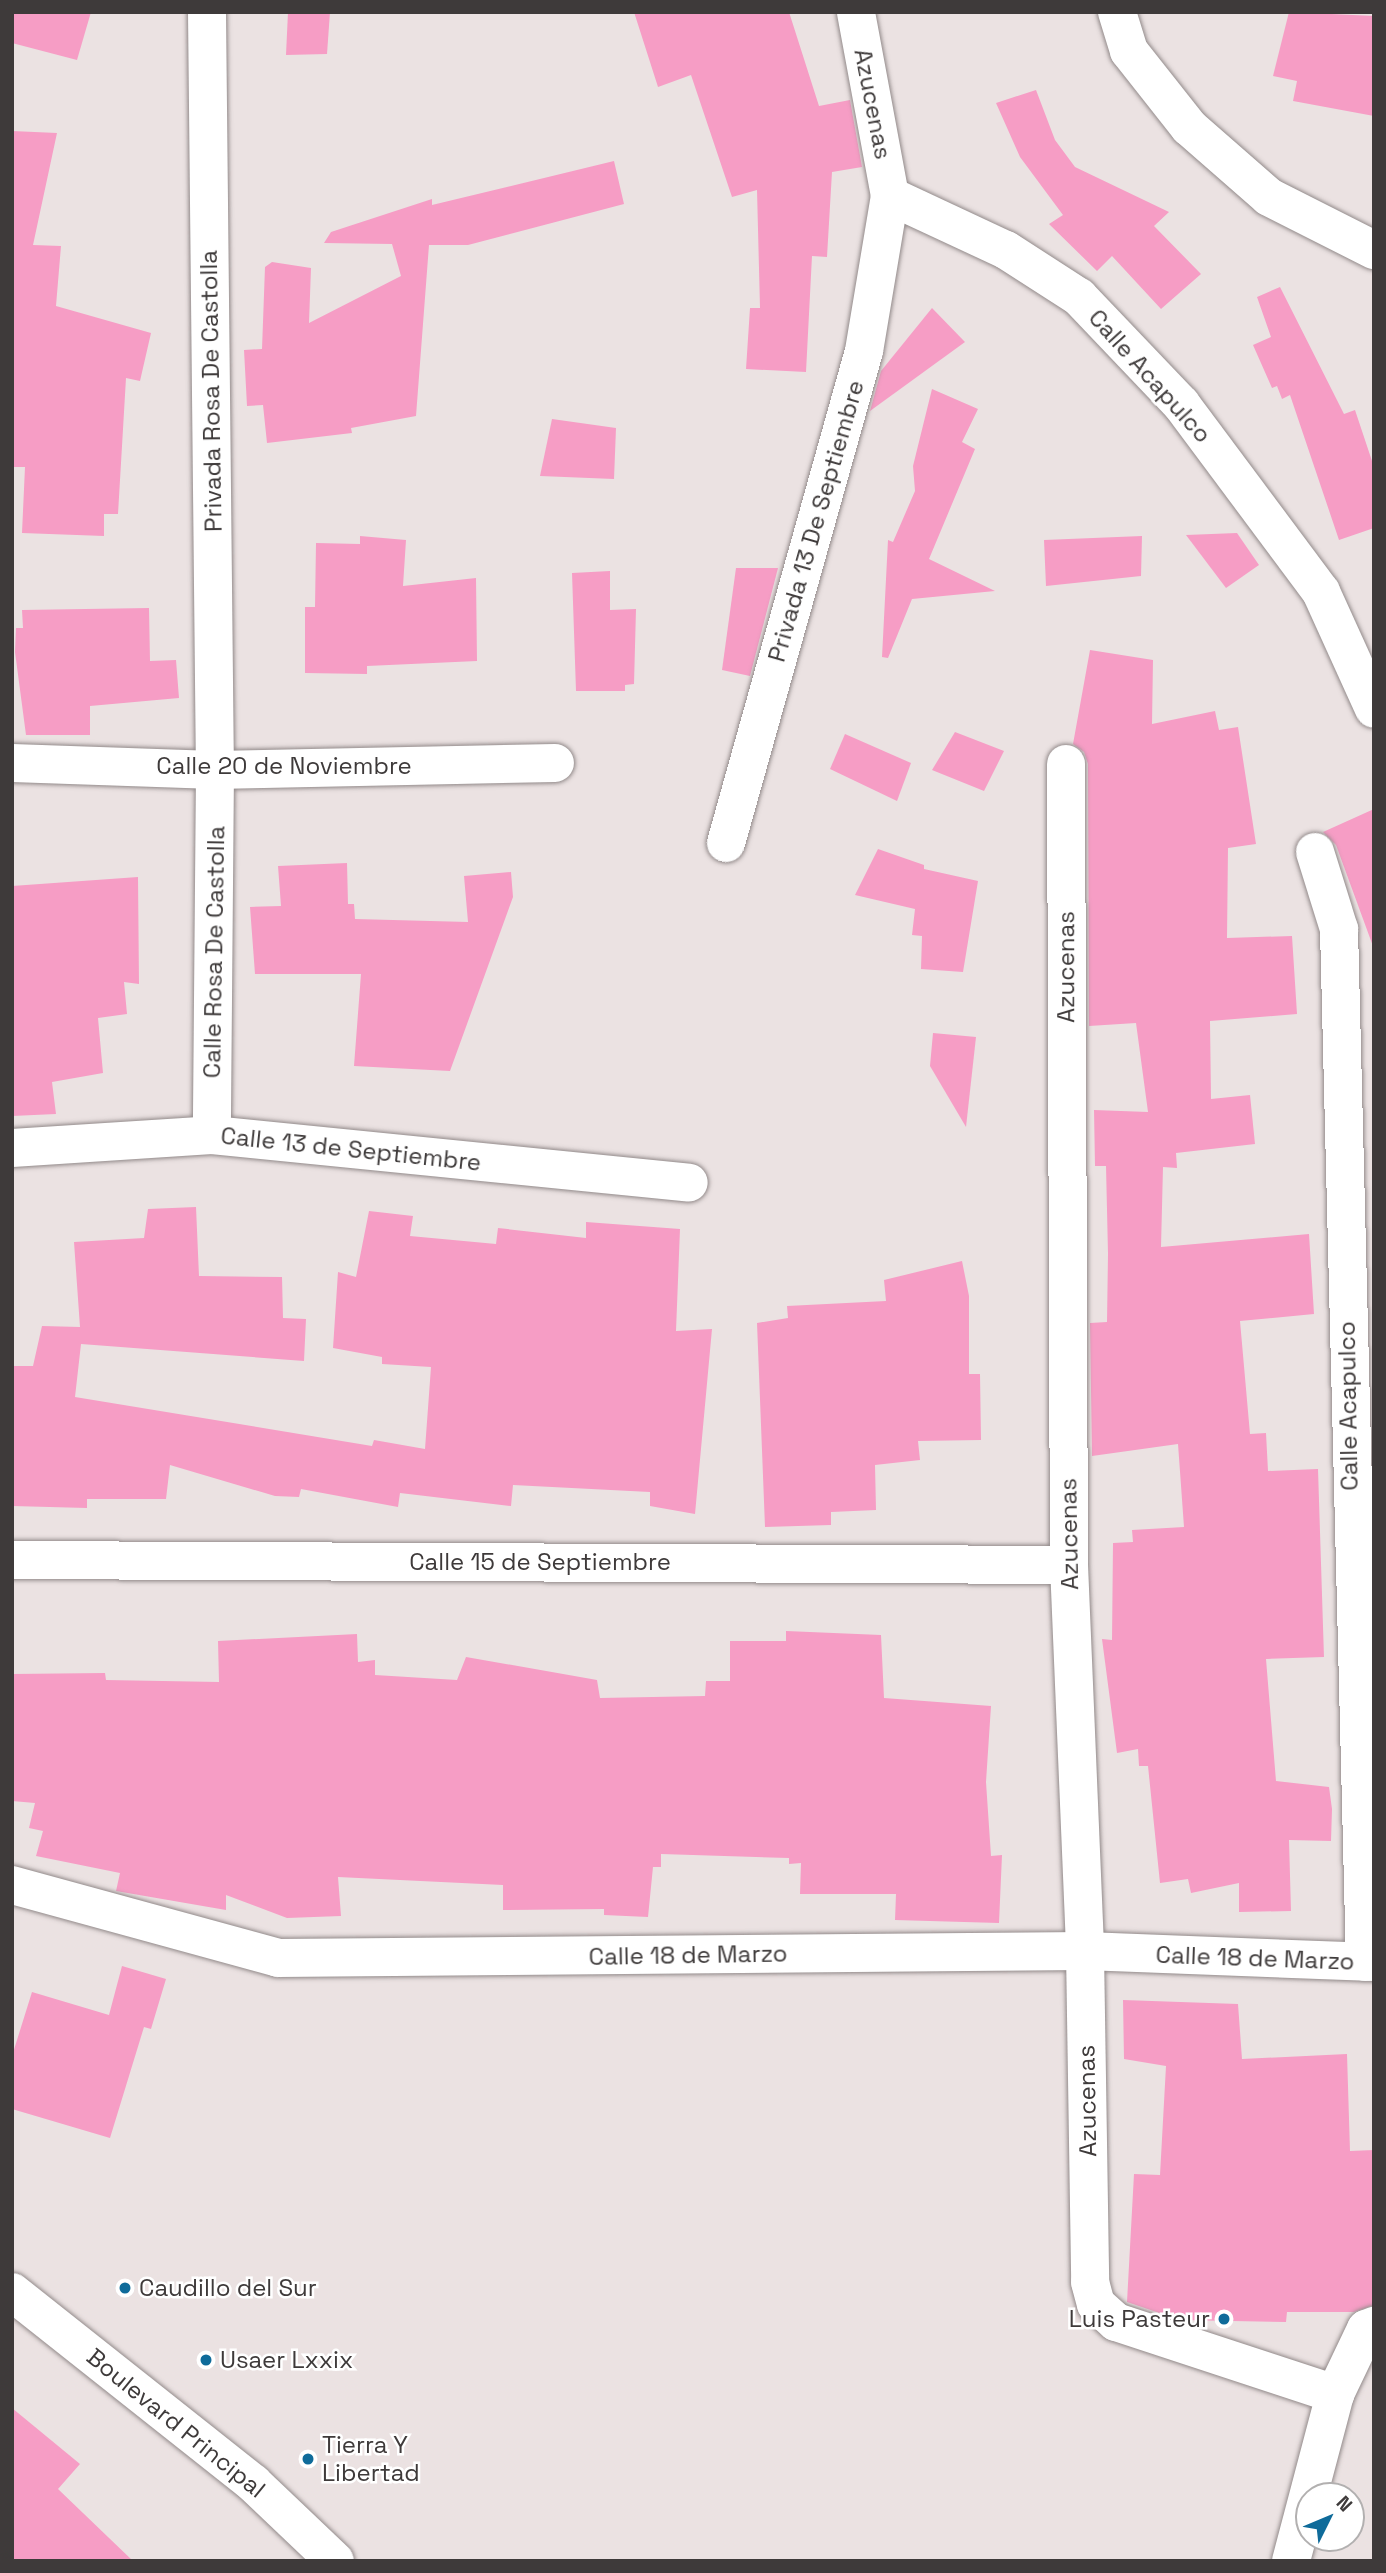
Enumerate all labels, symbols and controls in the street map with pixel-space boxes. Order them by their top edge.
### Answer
street label: Azucenas [848,46,898,162]
street label: Privada Rosa De Castolla [194,250,228,532]
street label: Calle Acapulco [1082,303,1218,449]
street label: Privada 13 De Septiembre [762,377,870,665]
street label: Calle 20 de Noviembre [156,752,412,780]
street label: Calle Rosa De Castolla [197,825,231,1079]
street label: Azucenas [1052,911,1080,1023]
street label: Calle 13 de Septiembre [219,1121,483,1177]
street label: Calle Acapulco [1332,1321,1364,1491]
street label: Azucenas [1054,1478,1084,1590]
street label: Calle 15 de Septiembre [409,1548,671,1576]
street label: Calle 18 de Marzo [588,1939,788,1971]
street label: Calle 18 de Marzo [1155,1940,1355,1976]
street label: Azucenas [1072,2045,1102,2157]
place label: Caudillo del Sur [139,2274,317,2302]
marker: Caudillo del Sur [117,2280,133,2296]
place label: Luis Pasteur [1069,2305,1210,2333]
marker: Luis Pasteur [1216,2311,1232,2327]
street label: Boulevard Principal [81,2342,271,2504]
place label: Usaer Lxxix [220,2346,353,2374]
marker: Usaer Lxxix [198,2352,214,2368]
place label: Tierra Y Libertad [322,2431,420,2487]
marker: Tierra Y Libertad [300,2451,316,2467]
north arrow [1295,2482,1365,2552]
text: N [1331,2491,1358,2517]

